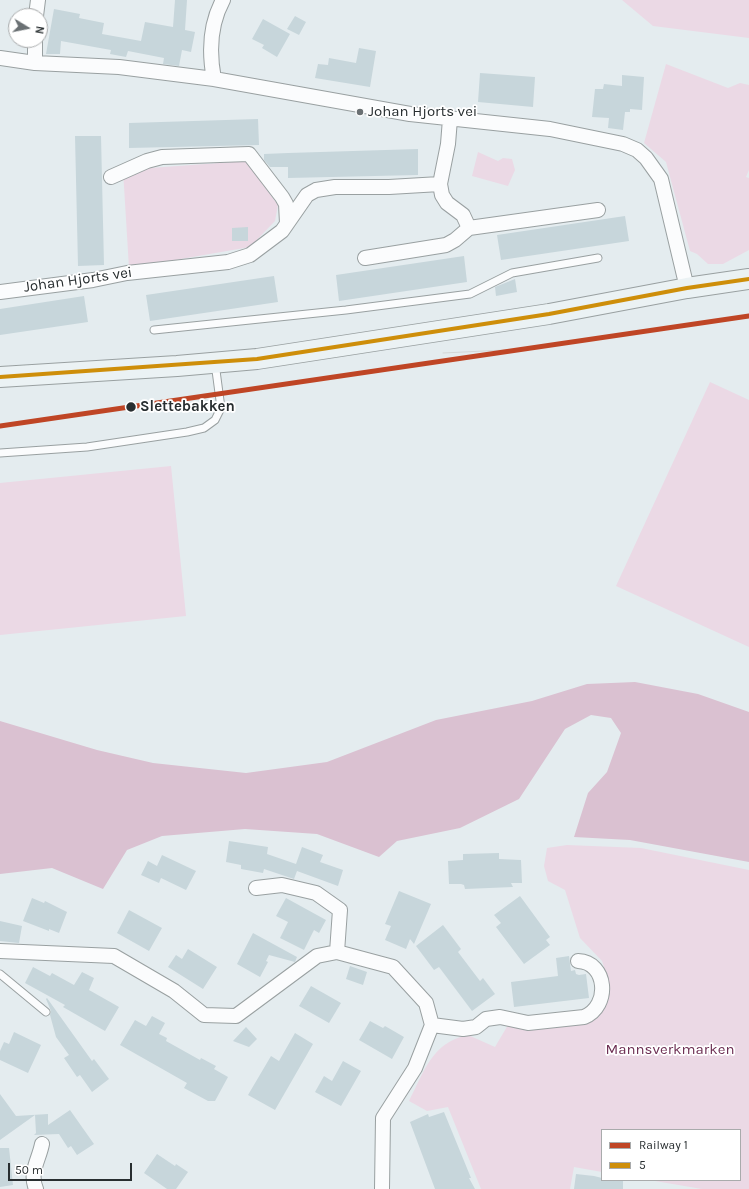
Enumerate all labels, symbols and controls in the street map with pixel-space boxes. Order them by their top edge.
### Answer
north arrow [8,8,48,48]
text: N [32,25,46,35]
place label: Johan Hjorts vei [368,103,477,121]
marker: Johan Hjorts vei [355,107,365,117]
street label: Johan Hjorts vei [23,263,133,297]
place label: Slettebakken [140,398,235,416]
marker: Slettebakken [124,400,138,414]
park label: Mannsverkmarken [606,1041,734,1059]
legend [601,1129,741,1181]
text: Railway 1 [639,1138,688,1152]
scale bar [10,1155,134,1181]
text: 5 [639,1158,646,1172]
text: 50 m [15,1163,43,1177]

